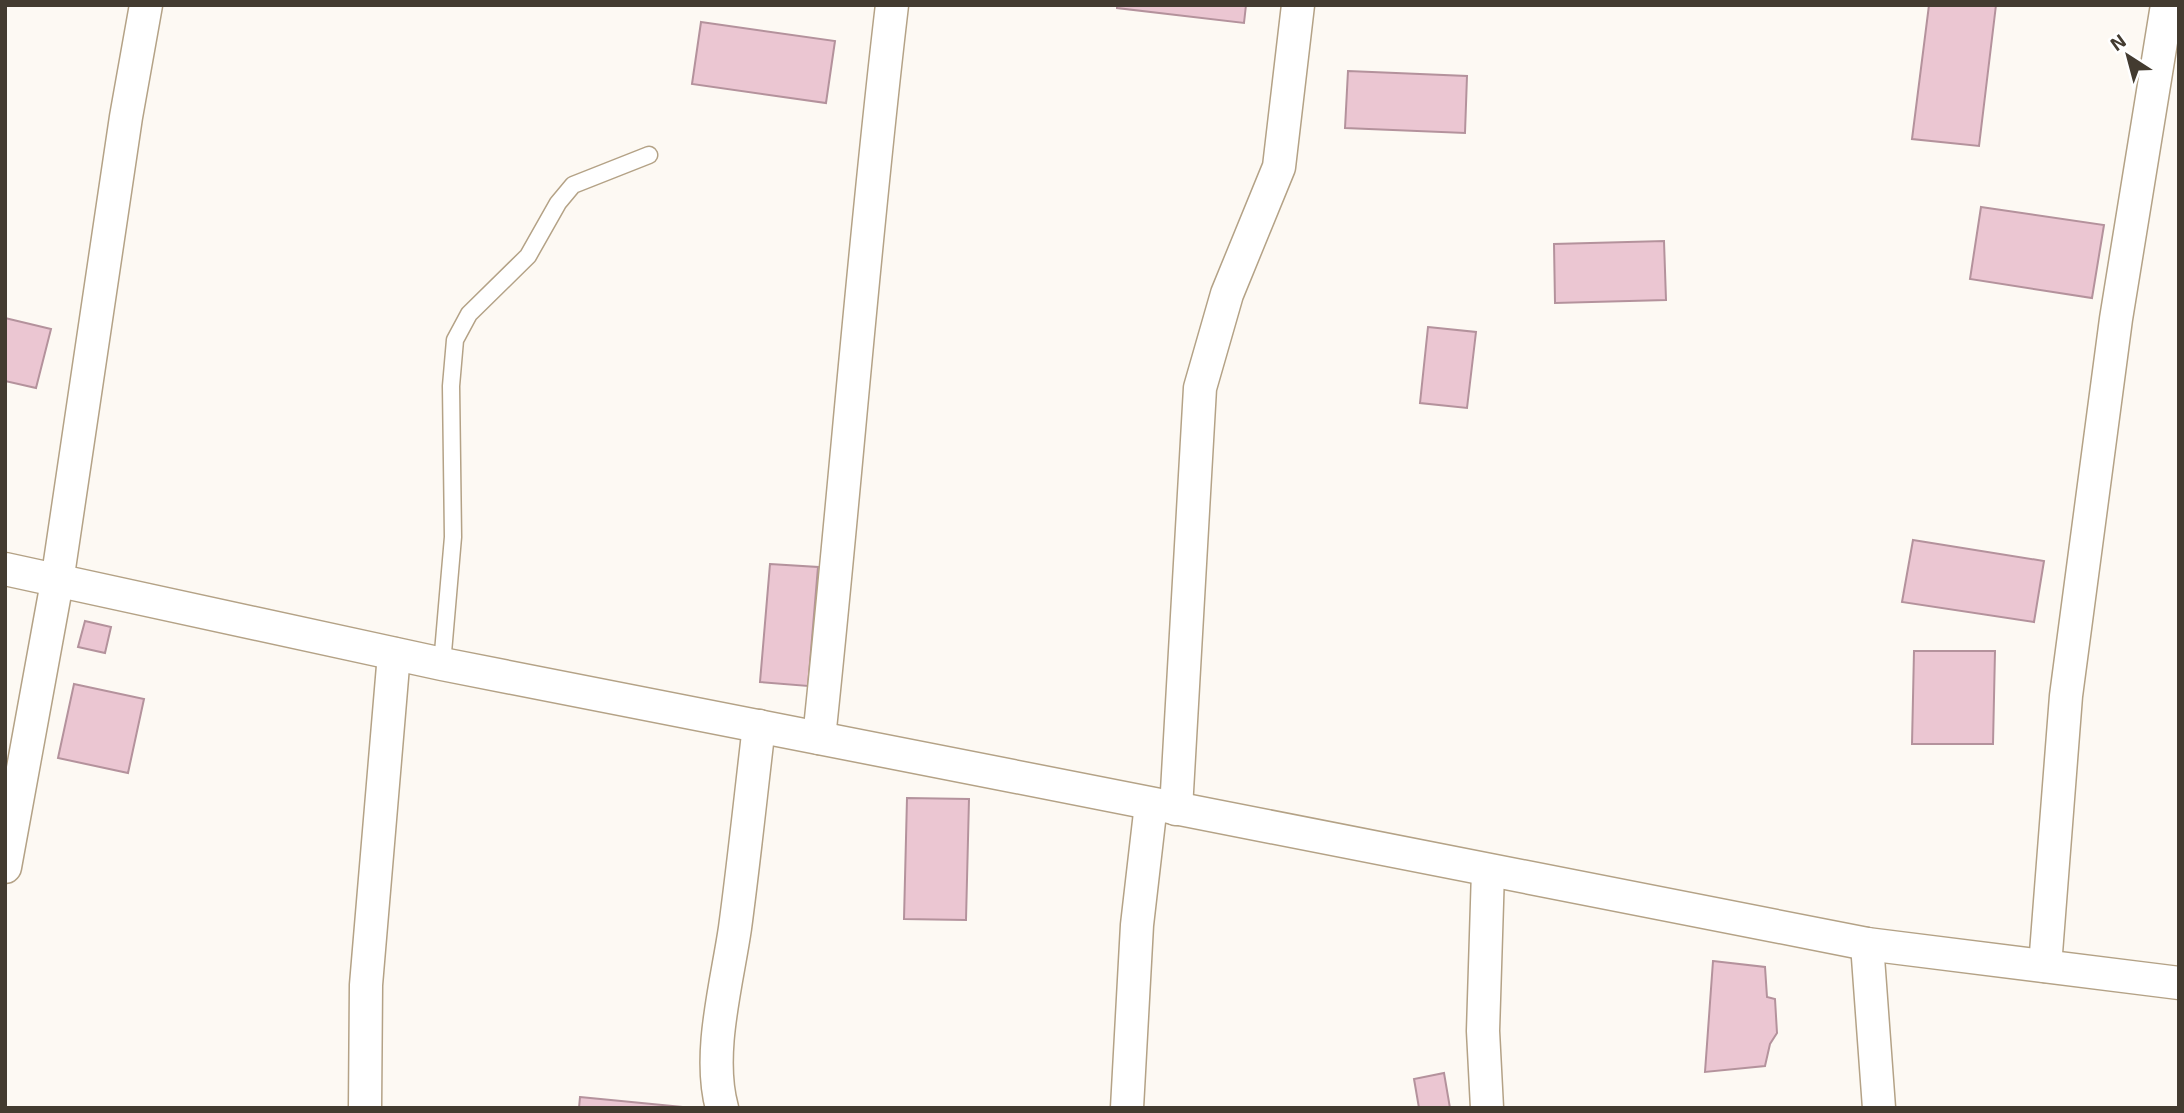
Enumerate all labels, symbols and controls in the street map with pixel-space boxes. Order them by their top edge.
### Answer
north arrow [2093,21,2163,91]
text: N [2105,29,2130,55]

